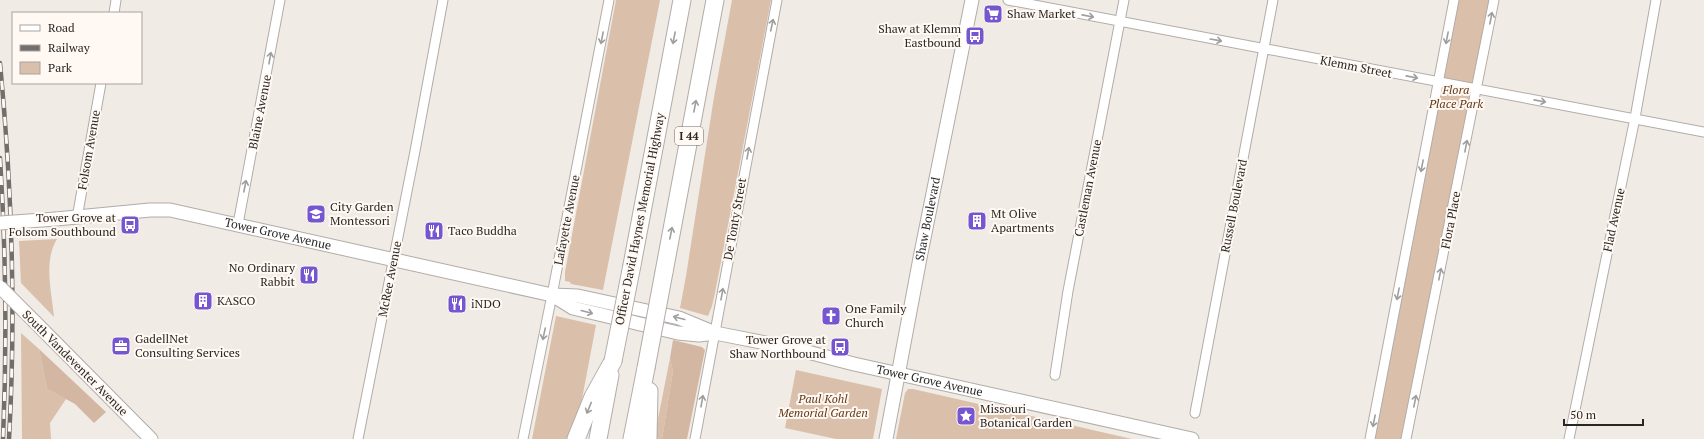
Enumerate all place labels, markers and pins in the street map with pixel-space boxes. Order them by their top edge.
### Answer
supermarket icon: Shaw Market [982,3,1004,25]
place label: Shaw Market [1007,6,1076,21]
place label: Shaw at Klemm Eastbound [878,21,962,50]
bus stop icon: Shaw at Klemm Eastbound [964,25,986,47]
place label: City Garden Montessori [330,199,394,228]
school or university icon: City Garden Montessori [305,203,327,225]
place label: Mt Olive Apartments [991,206,1054,235]
place label: Tower Grove at Folsom Southbound [9,210,117,239]
building icon: Mt Olive Apartments [966,210,988,232]
bus stop icon: Tower Grove at Folsom Southbound [119,214,141,236]
restaurant icon: Taco Buddha [423,220,445,242]
place label: Taco Buddha [448,223,517,238]
place label: No Ordinary Rabbit [229,260,296,289]
restaurant icon: No Ordinary Rabbit [298,264,320,286]
building icon: KASCO [192,290,214,312]
place label: KASCO [217,293,256,308]
restaurant icon: iNDO [446,293,468,315]
place label: iNDO [471,296,501,311]
place label: One Family Church [845,301,907,330]
church icon: One Family Church [820,305,842,327]
place label: GadellNet Consulting Services [135,331,240,360]
place label: Tower Grove at Shaw Northbound [729,332,827,361]
office icon: GadellNet Consulting Services [110,335,132,357]
bus stop icon: Tower Grove at Shaw Northbound [829,336,851,358]
place label: Missouri Botanical Garden [980,401,1072,430]
place icon: Missouri Botanical Garden [955,405,977,427]

